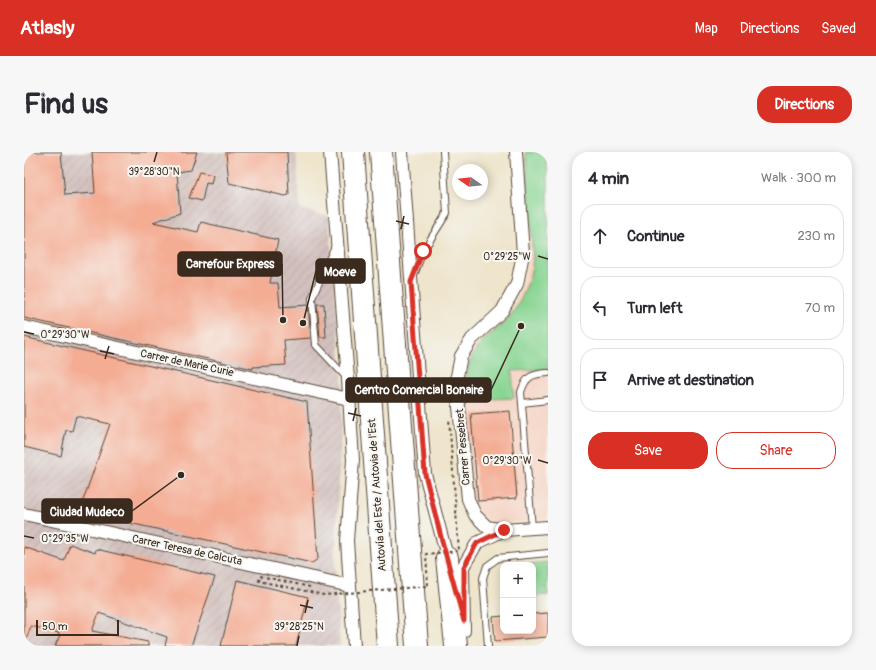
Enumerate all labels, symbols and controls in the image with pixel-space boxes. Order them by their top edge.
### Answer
text: Atlasly [20,16,74,40]
text: Map [695,20,718,37]
text: Directions [740,20,799,37]
text: Saved [821,20,856,37]
button: Directions [757,86,852,123]
text: Find us [24,87,108,122]
north arrow [452,164,488,200]
text: 39°28'30"N [129,166,180,178]
text: 4 min [588,168,629,189]
text: Walk · 300 m [761,170,836,186]
icon: ahead [589,225,611,247]
text: Continue [627,227,685,246]
text: 230 m [798,228,835,244]
route start [414,242,432,260]
text: 0°29'25"W [483,251,531,263]
callout: Carrefour Express [178,252,282,276]
text: Carrefour Express [186,257,275,272]
callout: Moeve [316,259,365,283]
text: Moeve [324,265,357,280]
icon: left [589,297,611,319]
text: Turn left [627,299,683,318]
text: 70 m [805,300,835,316]
text: 0°29'30"W [41,329,90,341]
street label: Carrer de Marie Curie [139,347,235,379]
icon: arrive [589,369,611,391]
text: Arrive at destination [627,371,754,390]
callout: Centro Comercial Bonaire [346,378,491,402]
text: Centro Comercial Bonaire [355,383,485,398]
street label: Carrer Pessebret [453,408,473,486]
street label: Autovía del Este / Autovia de l'Est [365,417,389,572]
button: Save [588,432,708,469]
button: Share [716,432,836,469]
text: 0°29'30"W [483,455,532,467]
callout: Ciudad Mudeco [42,499,132,523]
text: Ciudad Mudeco [50,505,125,520]
route end [495,521,513,539]
street label: Carrer Teresa de Calcuta [131,532,243,568]
text: 0°29'35"W [41,533,89,545]
map controls [500,562,536,634]
button: + [500,562,536,598]
button: − [500,598,536,634]
scale bar [36,618,119,637]
text: 50 m [42,620,68,633]
text: 39°28'25"N [274,621,324,633]

